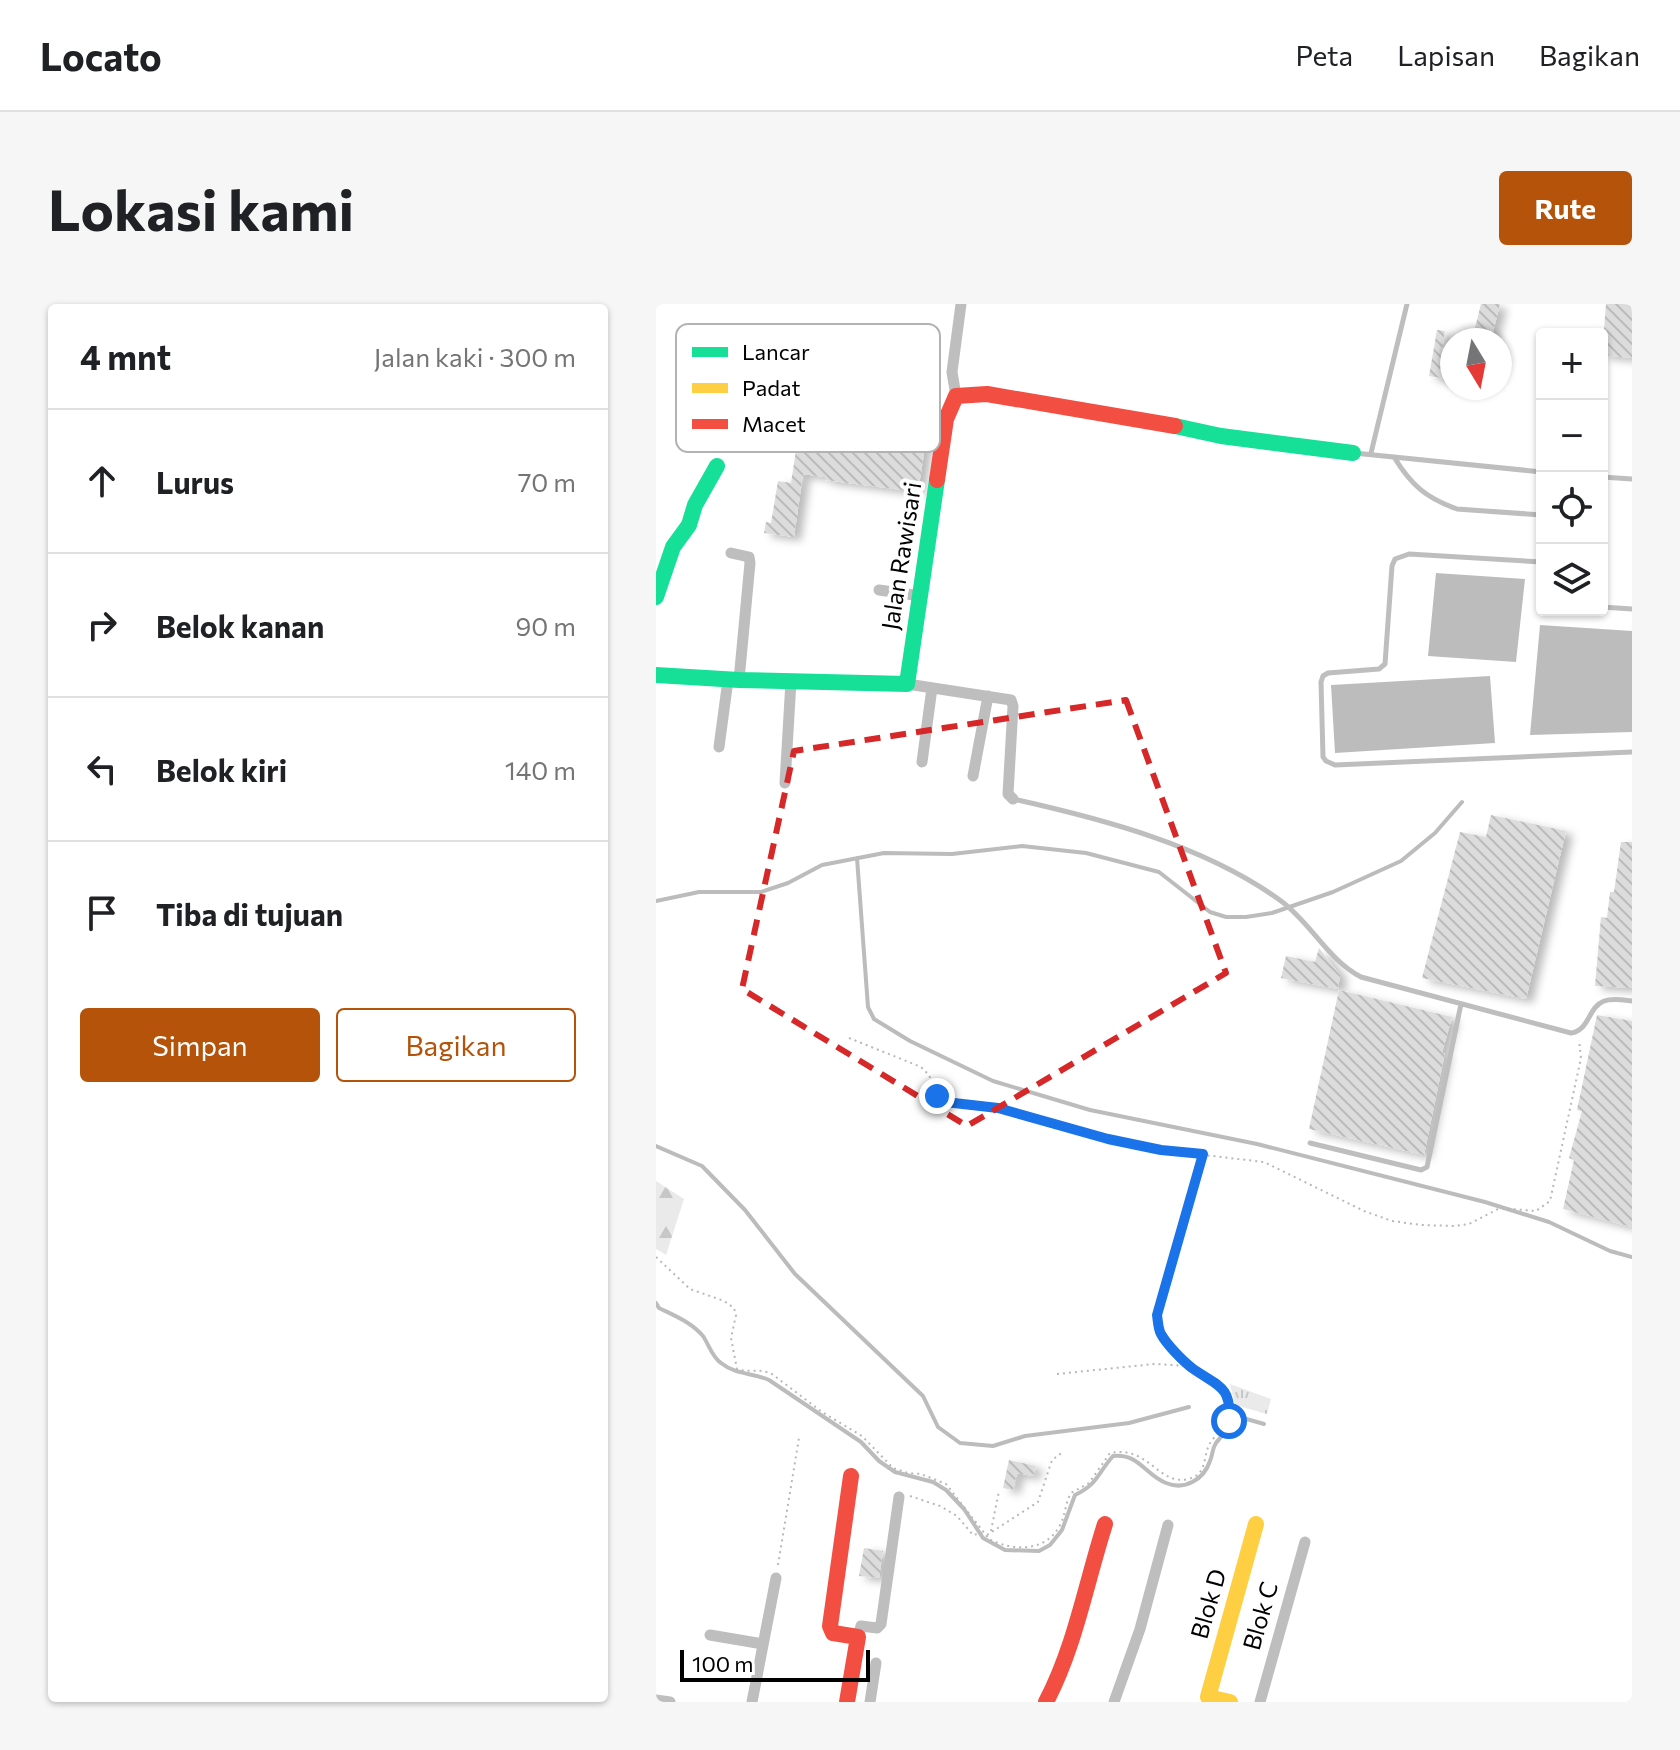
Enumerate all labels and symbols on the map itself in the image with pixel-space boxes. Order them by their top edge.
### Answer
legend [676,324,940,452]
north arrow [1440,328,1512,400]
text: Lancar [742,338,810,365]
text: Padat [742,374,801,401]
text: Macet [742,410,806,437]
street label: Jalan Rawisari [875,480,927,632]
route end [919,1078,955,1114]
route start [1211,1403,1247,1439]
street label: Blok D [1184,1565,1231,1642]
street label: Blok C [1236,1578,1283,1653]
scale bar [680,1646,870,1682]

